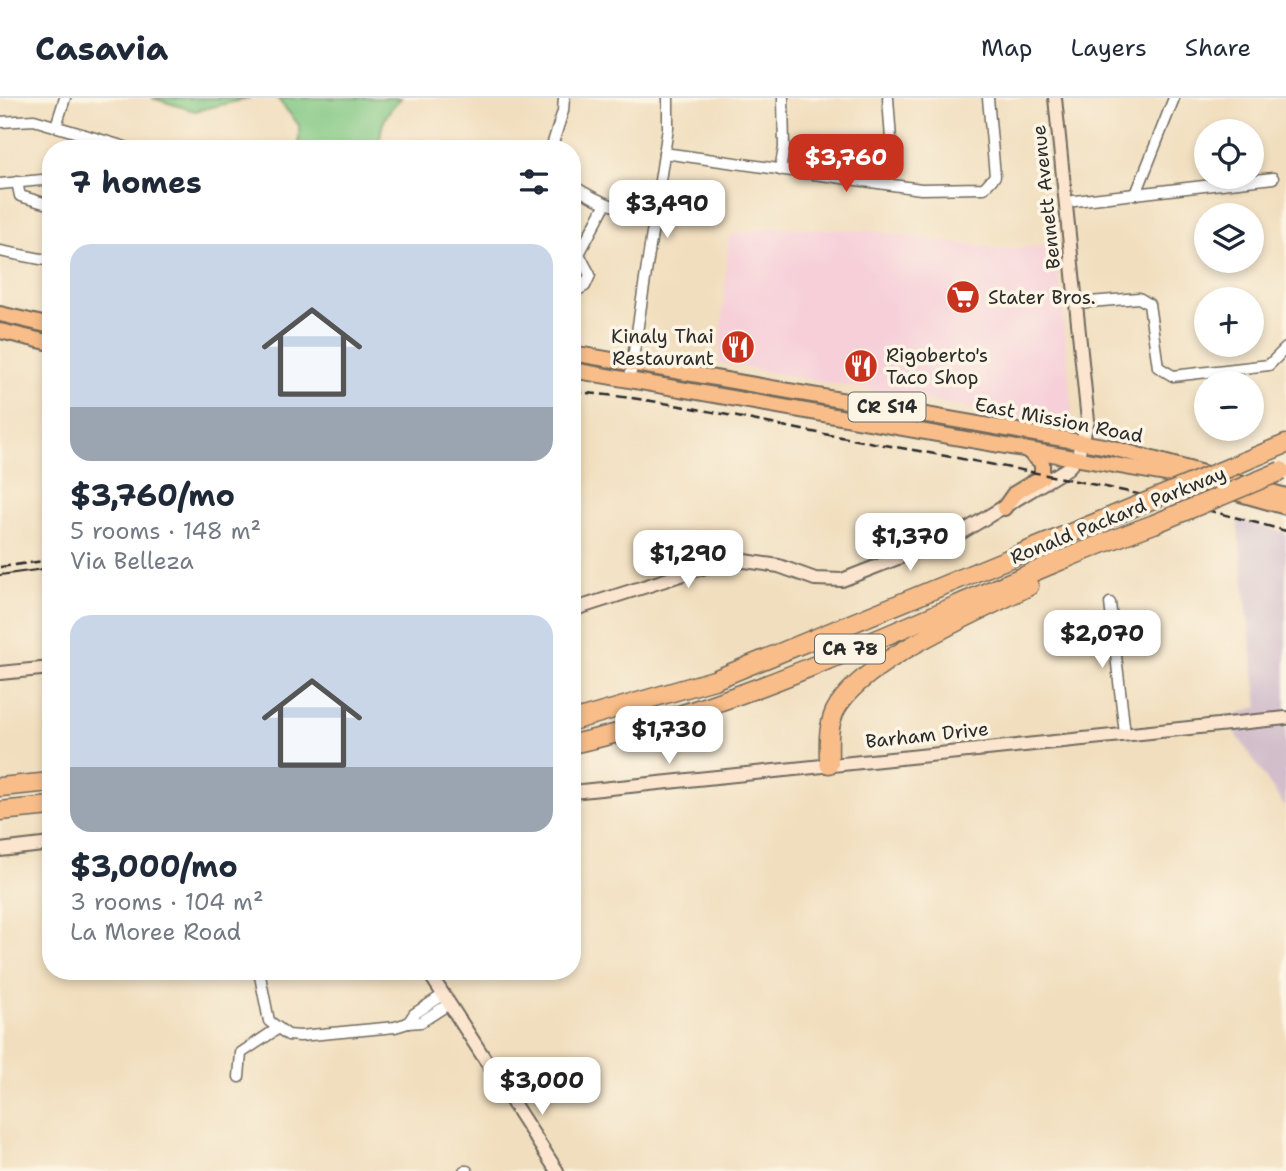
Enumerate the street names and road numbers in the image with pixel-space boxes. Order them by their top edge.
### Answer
street label: Bennett Avenue [1026,124,1066,270]
street label: East Mission Road [973,391,1145,449]
road number: CR S14 [848,393,926,422]
street label: Ronald Packard Parkway [1007,460,1229,570]
road number: CA 78 [815,634,885,664]
street label: Barham Drive [864,716,990,754]

